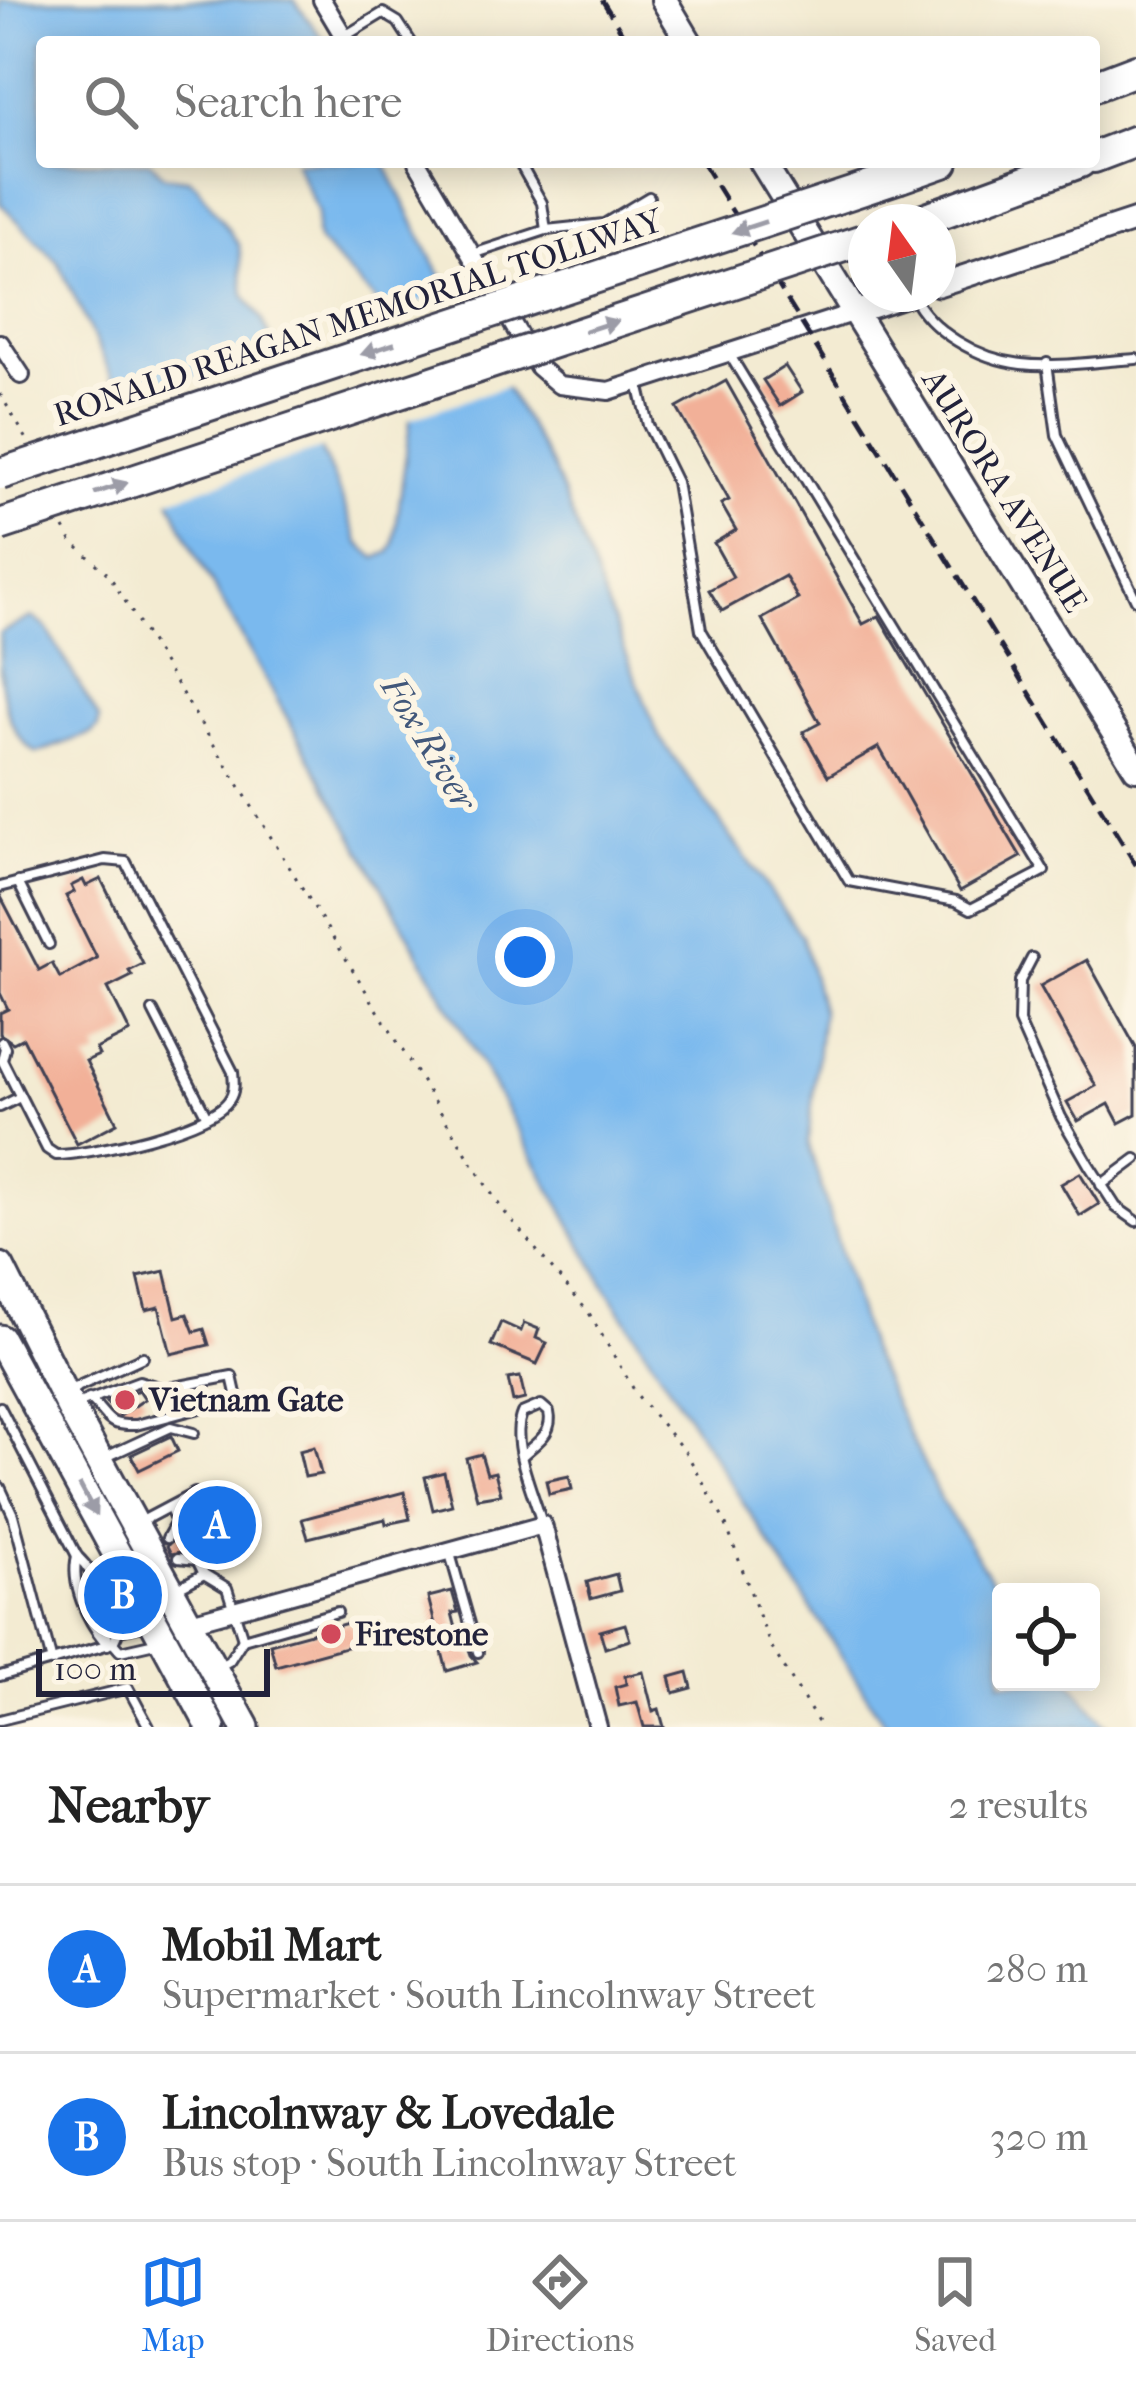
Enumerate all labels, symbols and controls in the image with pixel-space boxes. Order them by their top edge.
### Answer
search box [36,36,1100,168]
icon: search [78,69,144,135]
text: Search here [174,76,402,129]
street label: RONALD REAGAN MEMORIAL TOLLWAY [49,200,669,435]
north arrow [848,204,956,312]
one-way arrow [730,218,767,237]
one-way arrow [583,316,620,335]
one-way arrow [359,340,396,359]
street label: AURORA AVENUE [912,361,1095,620]
one-way arrow [93,478,130,497]
water label: Fox River [372,668,487,820]
your location [495,927,555,987]
place label: Vietnam Gate [148,1381,344,1420]
marker: Vietnam Gate [112,1387,138,1413]
pin: A [178,1480,256,1570]
one-way arrow [77,1482,98,1517]
pin: B [84,1550,162,1640]
map controls [992,1583,1100,1691]
button: locate [992,1583,1100,1691]
place label: Firestone [355,1615,489,1654]
marker: Firestone [318,1621,344,1647]
scale bar [36,1643,270,1696]
text: 100 m [54,1650,137,1689]
text: Nearby [48,1775,209,1835]
text: 2 results [949,1782,1088,1828]
text: Mobil Mart [162,1919,381,1972]
text: A [74,1946,100,1992]
text: 280 m [986,1946,1088,1992]
text: Supermarket · South Lincolnway Street [162,1972,816,2018]
text: Lincolnway & Lovedale [162,2087,614,2140]
text: B [74,2114,100,2160]
text: 320 m [990,2114,1088,2160]
text: Bus stop · South Lincolnway Street [162,2140,737,2186]
tab: Map [140,2249,206,2360]
tab: Directions [486,2249,634,2360]
tab: Saved [914,2249,996,2360]

